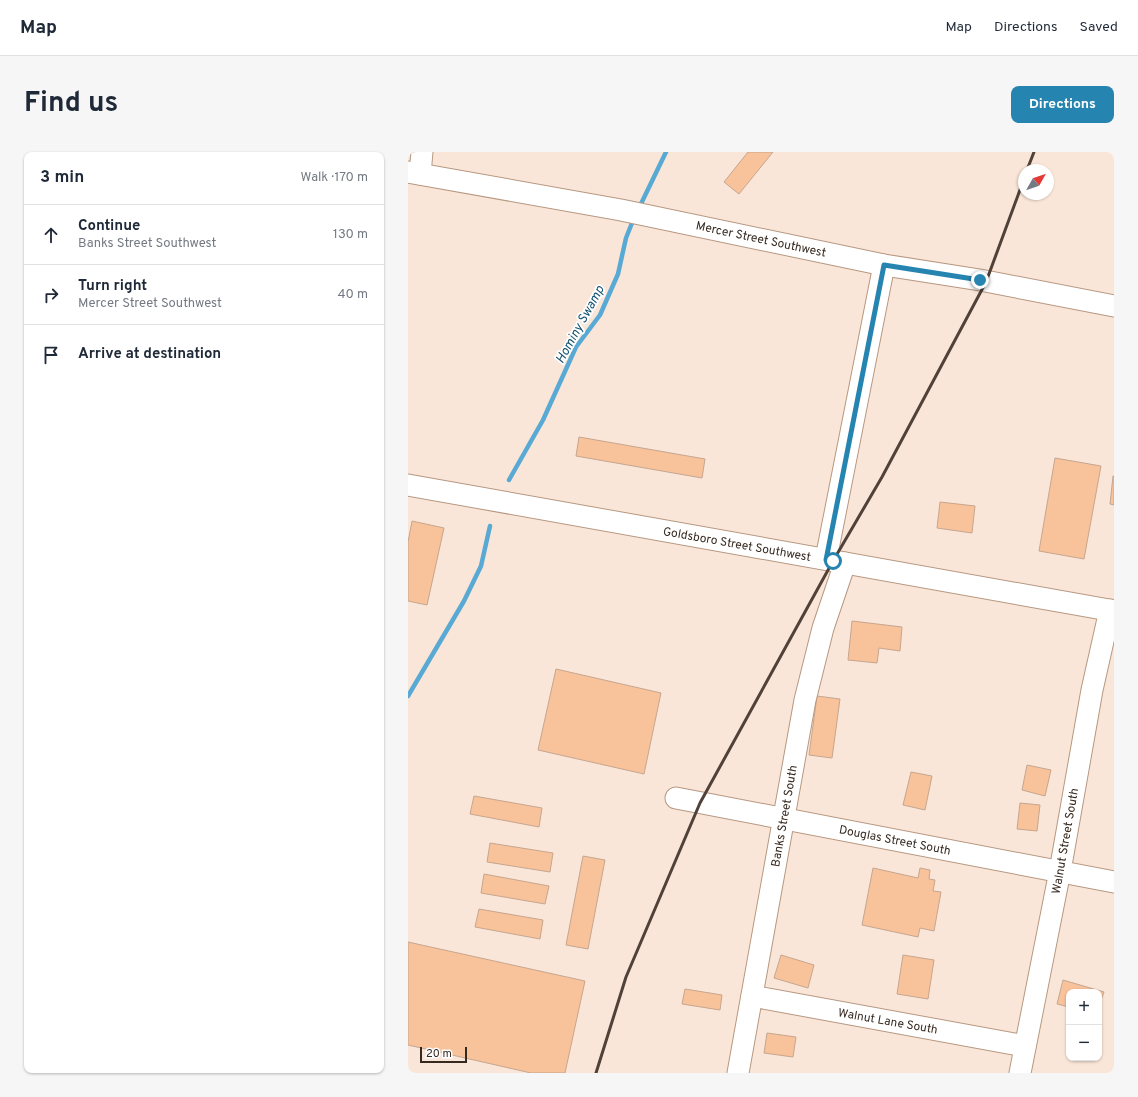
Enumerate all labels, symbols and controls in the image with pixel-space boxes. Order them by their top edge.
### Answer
text: Map [20,16,57,40]
text: Map [946,19,972,36]
text: Directions [994,19,1058,36]
text: Saved [1080,19,1118,36]
text: Find us [24,86,118,122]
button: Directions [1011,86,1114,123]
north arrow [1018,164,1054,200]
text: 3 min [40,167,84,189]
text: Walk · 170 m [301,170,368,186]
text: Continue [78,217,140,236]
street label: Mercer Street Southwest [694,218,827,262]
icon: ahead [40,224,62,246]
text: 130 m [333,227,368,243]
text: Banks Street Southwest [78,236,217,252]
route end [971,271,989,289]
text: Turn right [78,277,147,296]
water label: Hominy Swamp [553,283,609,367]
icon: right [40,284,62,306]
text: 40 m [338,287,368,303]
text: Mercer Street Southwest [78,296,222,312]
icon: arrive [40,344,62,366]
text: Arrive at destination [78,345,221,364]
street label: Goldsboro Street Southwest [662,524,812,566]
route start [824,552,842,570]
street label: Banks Street South [768,764,802,868]
street label: Walnut Street South [1049,787,1083,895]
street label: Douglas Street South [838,822,952,860]
map controls [1066,989,1102,1061]
button: + [1066,989,1102,1025]
street label: Walnut Lane South [837,1005,939,1039]
button: − [1066,1025,1102,1061]
scale bar [420,1045,467,1064]
text: 20 m [426,1047,452,1061]

